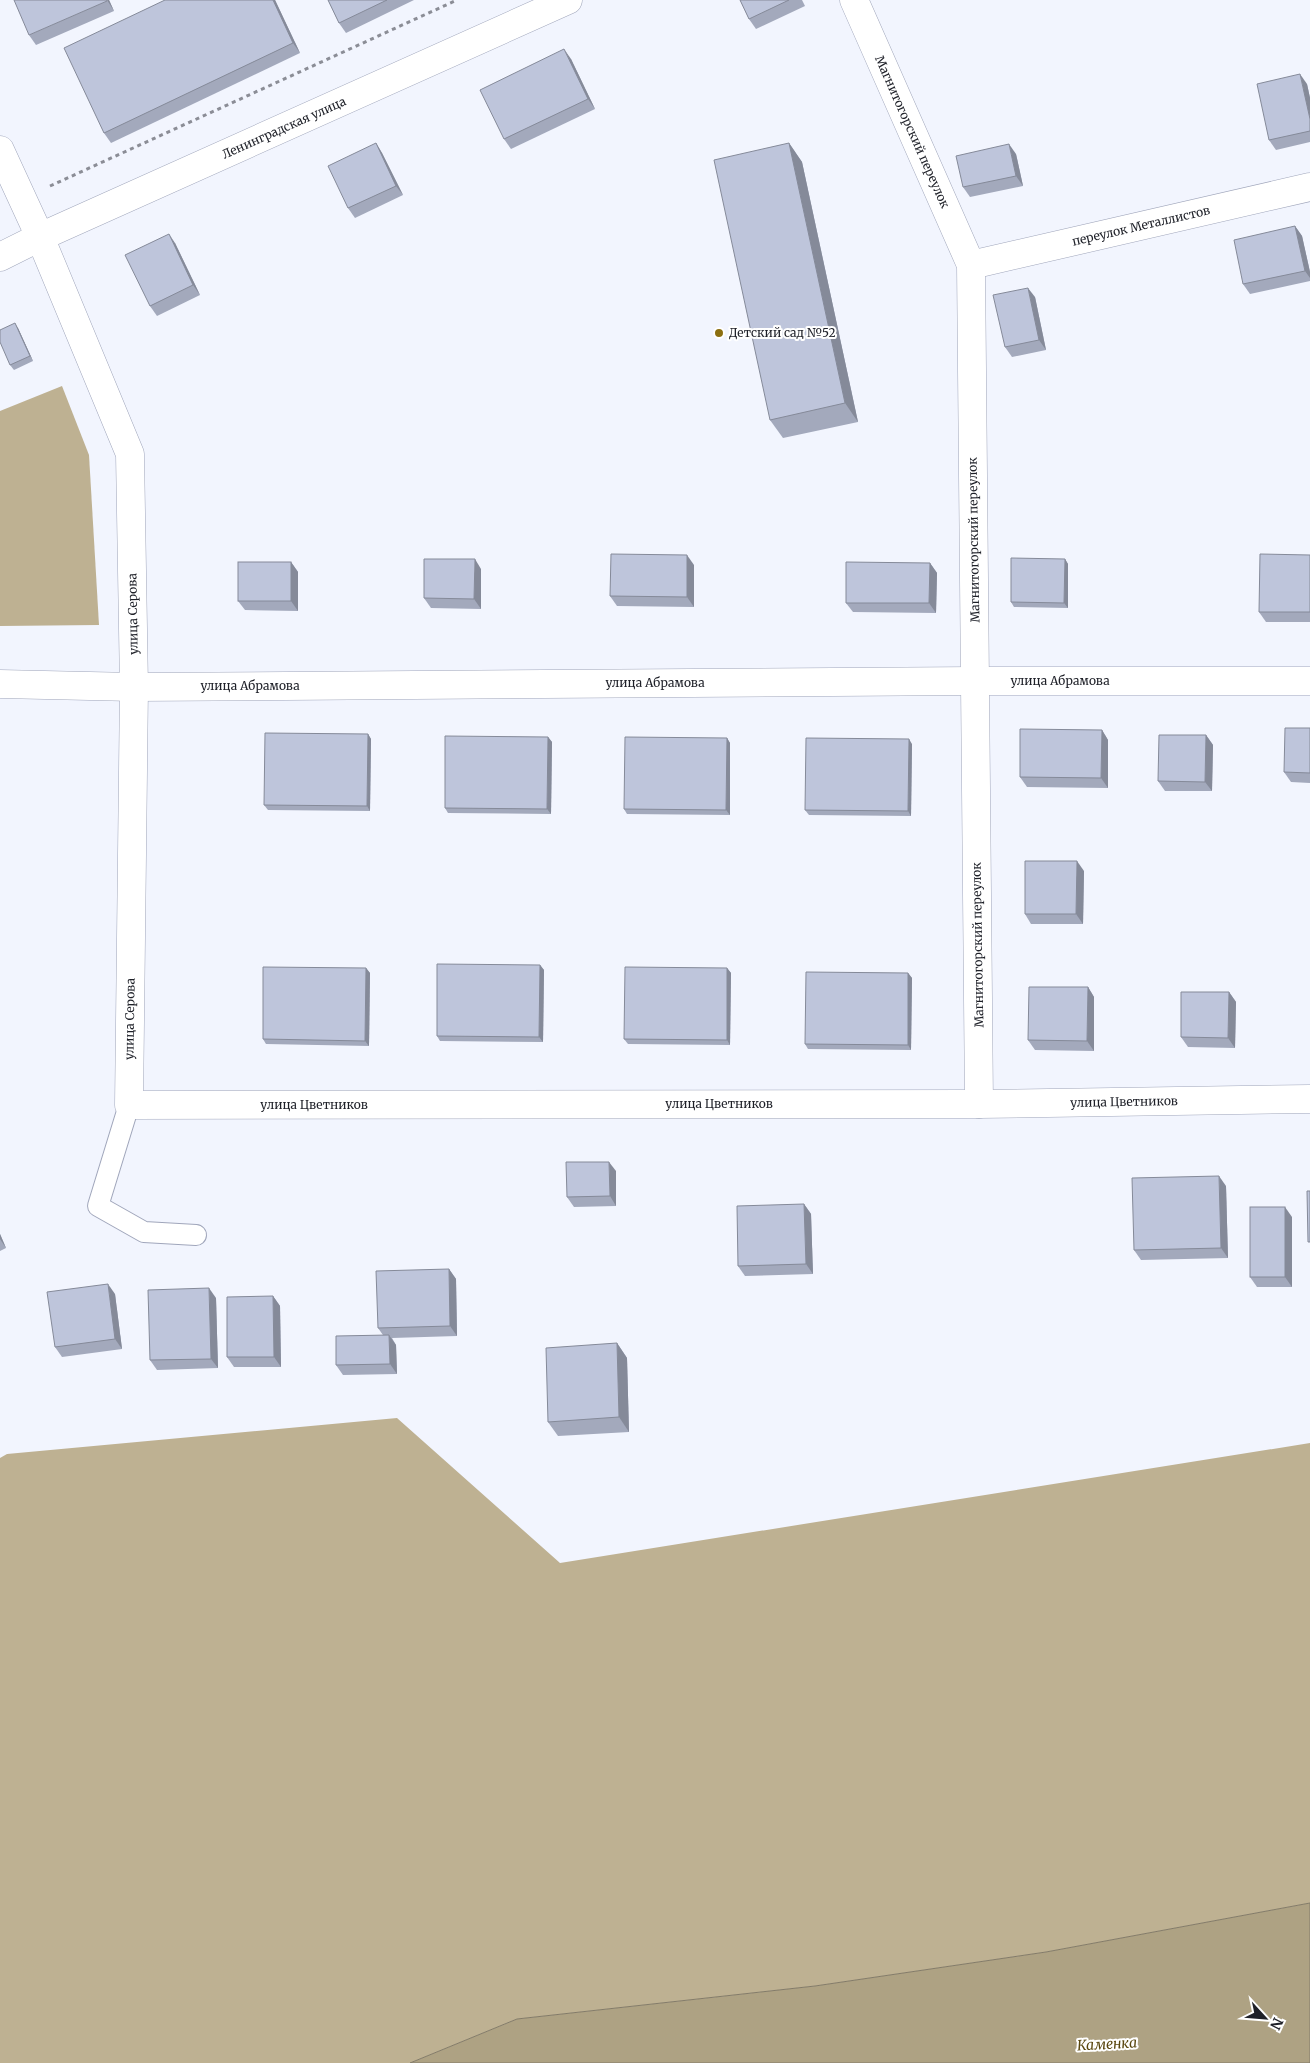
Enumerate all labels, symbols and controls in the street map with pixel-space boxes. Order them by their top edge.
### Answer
street label: Магнитогорский переулок [872,53,953,211]
street label: Ленинградская улица [220,93,349,162]
street label: переулок Металлистов [1070,202,1211,249]
place label: Детский сад №52 [729,325,836,340]
marker: Детский сад №52 [713,327,725,339]
street label: Магнитогорский переулок [965,457,982,623]
street label: улица Серова [124,572,141,655]
street label: улица Абрамова [1010,673,1110,688]
street label: улица Абрамова [605,675,705,690]
street label: улица Абрамова [200,678,300,693]
street label: Магнитогорский переулок [969,862,986,1028]
street label: улица Серова [121,977,138,1060]
street label: улица Цветников [1070,1093,1178,1110]
street label: улица Цветников [665,1096,773,1111]
street label: улица Цветников [260,1097,368,1112]
north arrow [1240,1993,1290,2043]
text: N [1266,2015,1287,2033]
water label: Каменка [1077,2033,1137,2055]

